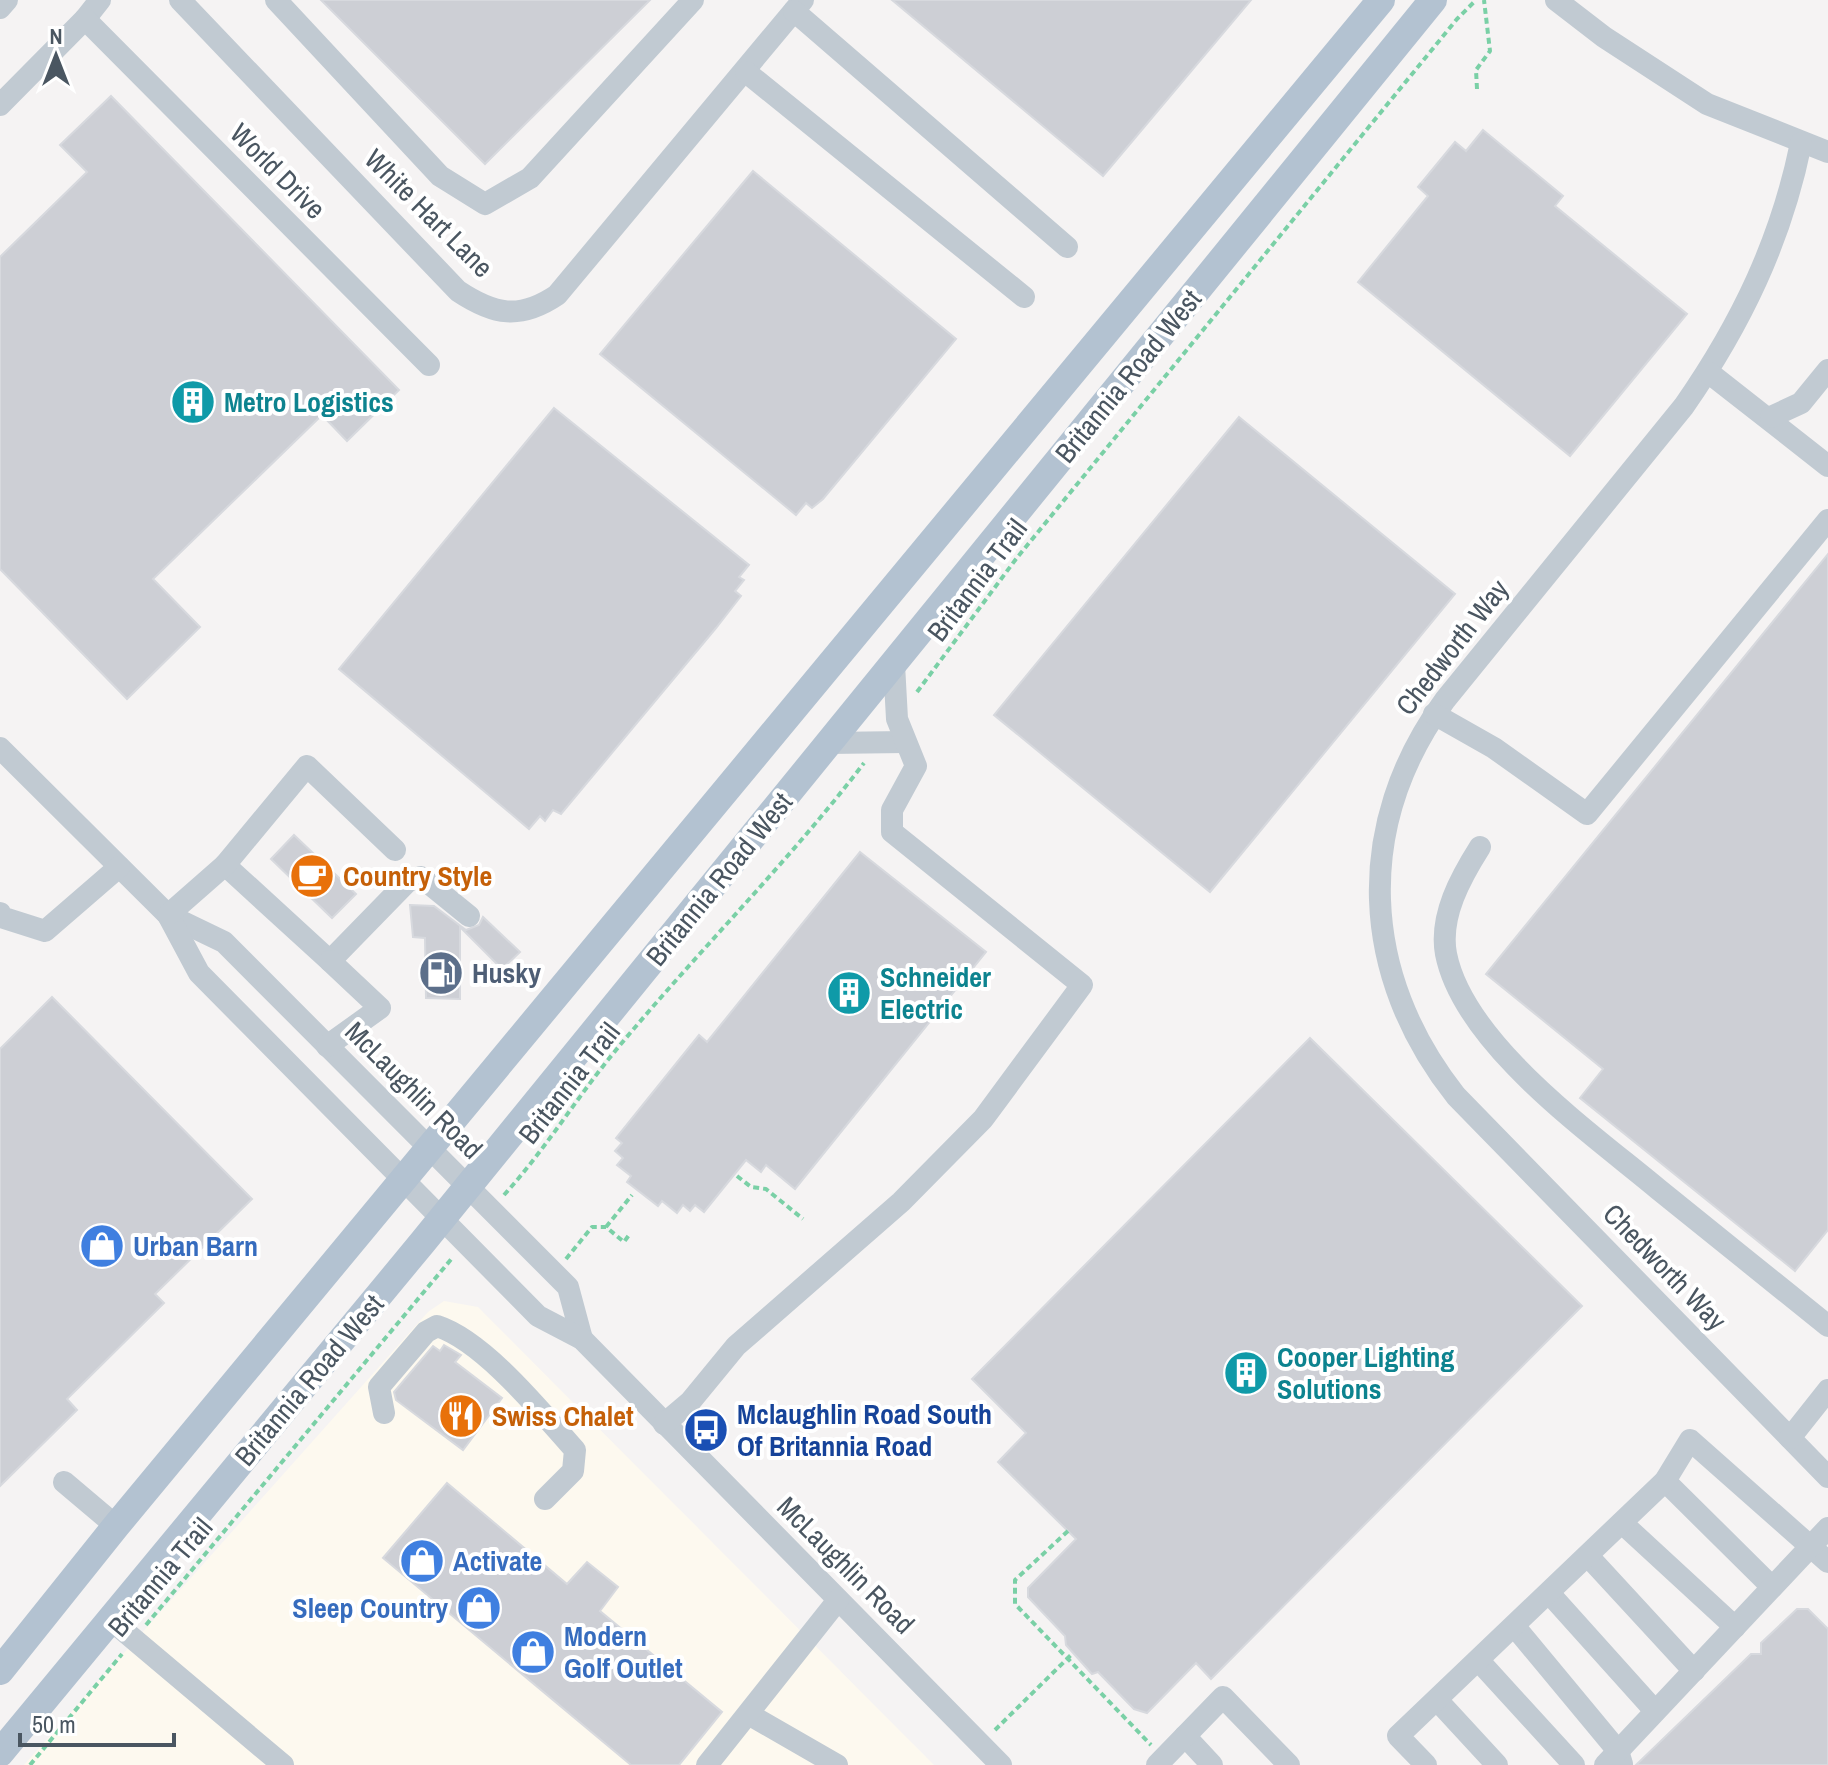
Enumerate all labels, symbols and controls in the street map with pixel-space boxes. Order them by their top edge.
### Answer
north arrow [16,16,96,96]
text: N [49,21,63,51]
street label: World Drive [222,115,334,227]
street label: White Hart Lane [356,140,502,286]
street label: Britannia Road West [1046,281,1210,471]
building icon: Metro Logistics [169,378,217,426]
place label: Metro Logistics [224,383,394,421]
street label: Britannia Trail [918,511,1036,649]
street label: Chedworth Way [1387,571,1517,723]
street label: Britannia Road West [637,784,801,974]
cafe icon: Country Style [288,852,336,900]
place label: Country Style [343,857,492,895]
fuel station icon: Husky [417,949,465,997]
place label: Husky [472,954,541,992]
place label: Schneider Electric [880,958,991,1028]
building icon: Schneider Electric [825,969,873,1017]
street label: McLaughlin Road [337,1013,491,1167]
street label: Britannia Trail [510,1014,628,1152]
street label: Chedworth Way [1595,1195,1735,1339]
shop icon: Urban Barn [78,1222,126,1270]
place label: Urban Barn [133,1227,258,1265]
street label: Britannia Road West [226,1286,392,1474]
place label: Cooper Lighting Solutions [1277,1338,1454,1408]
building icon: Cooper Lighting Solutions [1222,1349,1270,1397]
restaurant icon: Swiss Chalet [437,1392,485,1440]
place label: Mclaughlin Road South Of Britannia Road [737,1395,992,1465]
place label: Swiss Chalet [492,1397,634,1435]
bus stop icon: Mclaughlin Road South Of Britannia Road [682,1406,730,1454]
street label: McLaughlin Road [769,1488,923,1642]
street label: Britannia Trail [99,1510,221,1644]
shop icon: Activate [398,1537,446,1585]
place label: Activate [453,1542,542,1580]
shop icon: Sleep Country [455,1584,503,1632]
place label: Sleep Country [292,1589,448,1627]
place label: Modern Golf Outlet [564,1617,683,1687]
shop icon: Modern Golf Outlet [509,1628,557,1676]
scale bar [20,1697,174,1747]
text: 50 m [32,1708,76,1740]

